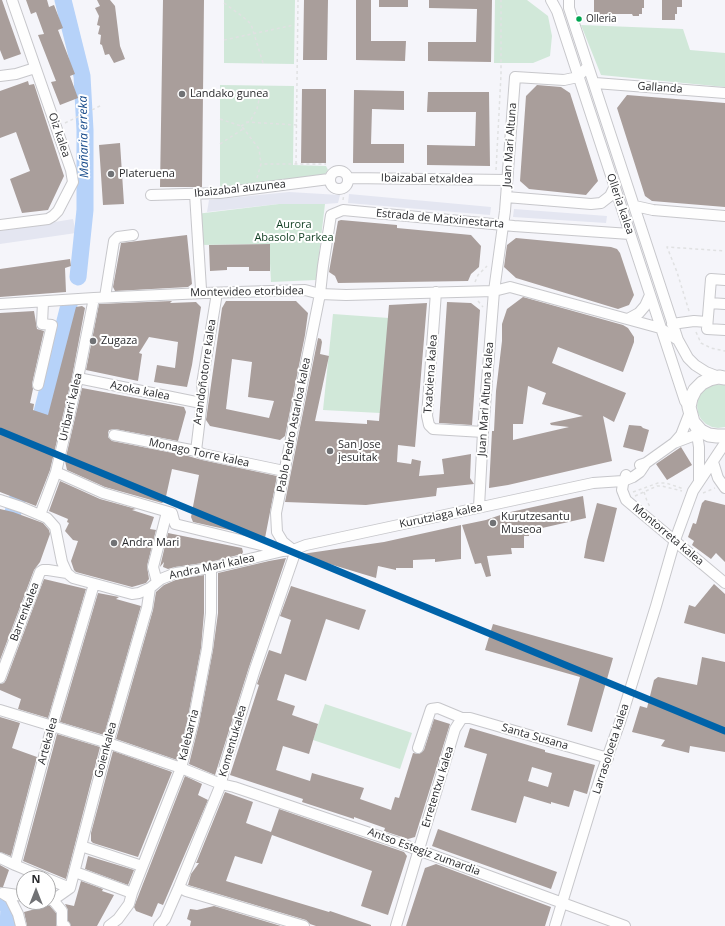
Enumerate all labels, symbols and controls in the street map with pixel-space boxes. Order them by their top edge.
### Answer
place label: Olleria [586,13,617,25]
marker: Olleria [574,14,584,24]
street label: Gallanda [637,80,683,96]
place label: Landako gunea [190,87,268,101]
marker: Landako gunea [177,89,187,99]
water label: Mañaria erreka [76,96,92,178]
street label: Juan Mari Altuna [500,102,520,188]
street label: Oiz kalea [45,111,73,159]
place label: Plateruena [119,167,175,181]
marker: Plateruena [106,169,116,179]
street label: Ibaizabal etxaldea [381,172,473,186]
street label: Olleria kalea [603,172,637,236]
street label: Ibaizabal auzunea [193,178,287,200]
street label: Estrada de Matxinestarta [375,207,505,231]
park label: Aurora Abasolo Parkea [254,218,334,244]
street label: Montevideo etorbidea [190,284,304,300]
street label: Arandoñotorre kalea [191,318,219,426]
place label: Zugaza [101,334,137,348]
street label: Txatxiena kalea [422,334,440,414]
marker: Zugaza [88,336,98,346]
street label: Juan Mari Altuna kalea [475,341,497,457]
street label: Pablo Pedro Astarloa kalea [274,356,314,494]
street label: Uribarri kalea [57,372,85,442]
street label: Azoka kalea [109,379,171,403]
street label: Monago Torre kalea [148,436,250,470]
place label: San Jose jesuitak [338,438,381,464]
marker: San Jose jesuitak [325,446,335,456]
street label: Kurutziaga kalea [398,501,484,531]
street label: Montorreta kalea [630,501,706,569]
place label: Kurutzesantu Museoa [501,510,570,536]
marker: Kurutzesantu Museoa [488,518,498,528]
place label: Andra Mari [122,536,179,550]
marker: Andra Mari [109,538,119,548]
street label: Andra Mari kalea [168,552,256,582]
street label: Barrenkalea [8,581,42,643]
street label: Larrasoloeta kalea [590,702,632,796]
street label: Komentukalea [216,704,250,778]
street label: Kalebarria [176,708,202,762]
street label: Artekalea [35,716,61,766]
street label: Goienkalea [92,721,120,779]
street label: Santa Susana [500,721,570,753]
street label: Erretentxu kalea [419,745,457,829]
street label: Antso Estegiz zumardia [366,825,482,879]
north arrow [16,870,56,910]
text: N [32,871,40,886]

